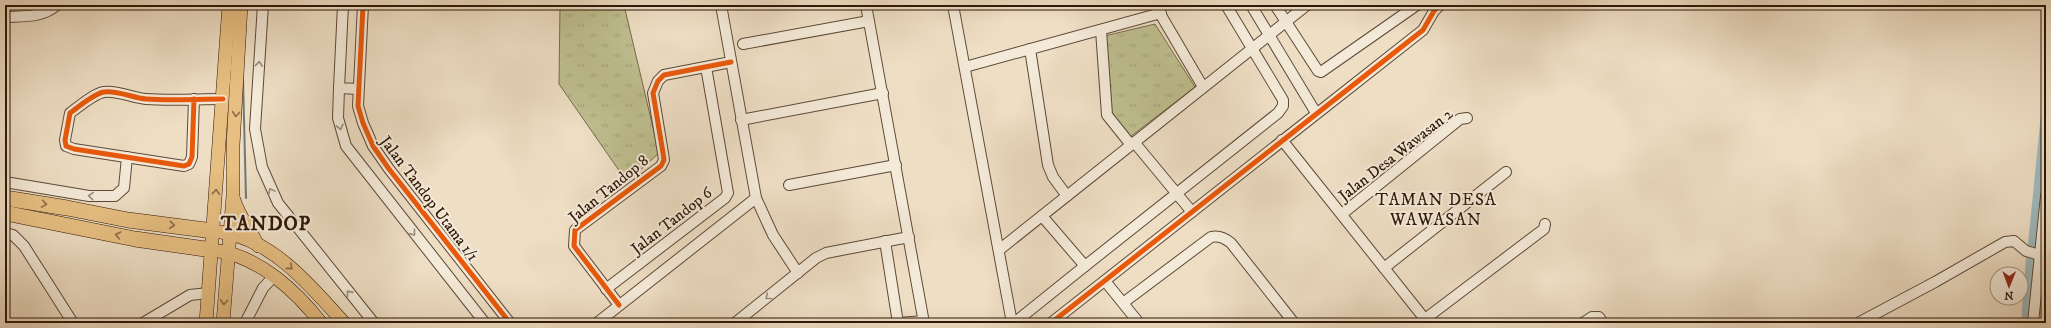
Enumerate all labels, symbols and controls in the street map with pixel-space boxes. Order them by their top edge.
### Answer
one-way arrow [255,61,264,67]
street label: Jalan Desa Wawasan 2 [1333,104,1457,207]
one-way arrow [231,111,240,117]
one-way arrow [336,123,344,130]
street label: Jalan Tandop Utama 1/1 [374,130,483,265]
street label: Jalan Tandop 8 [563,150,653,228]
street label: Jalan Tandop 6 [625,182,717,260]
one-way arrow [269,188,276,195]
one-way arrow [212,189,221,195]
district label: TAMAN DESA WAWASAN [1375,189,1497,231]
one-way arrow [88,191,94,200]
one-way arrow [40,199,47,208]
district label: TANDOP [220,212,311,237]
one-way arrow [169,221,175,230]
one-way arrow [408,228,415,235]
one-way arrow [115,231,121,239]
one-way arrow [286,263,293,270]
north arrow [1989,266,2029,306]
text: N [2004,288,2013,302]
one-way arrow [347,290,354,297]
one-way arrow [765,292,772,299]
one-way arrow [220,299,229,305]

